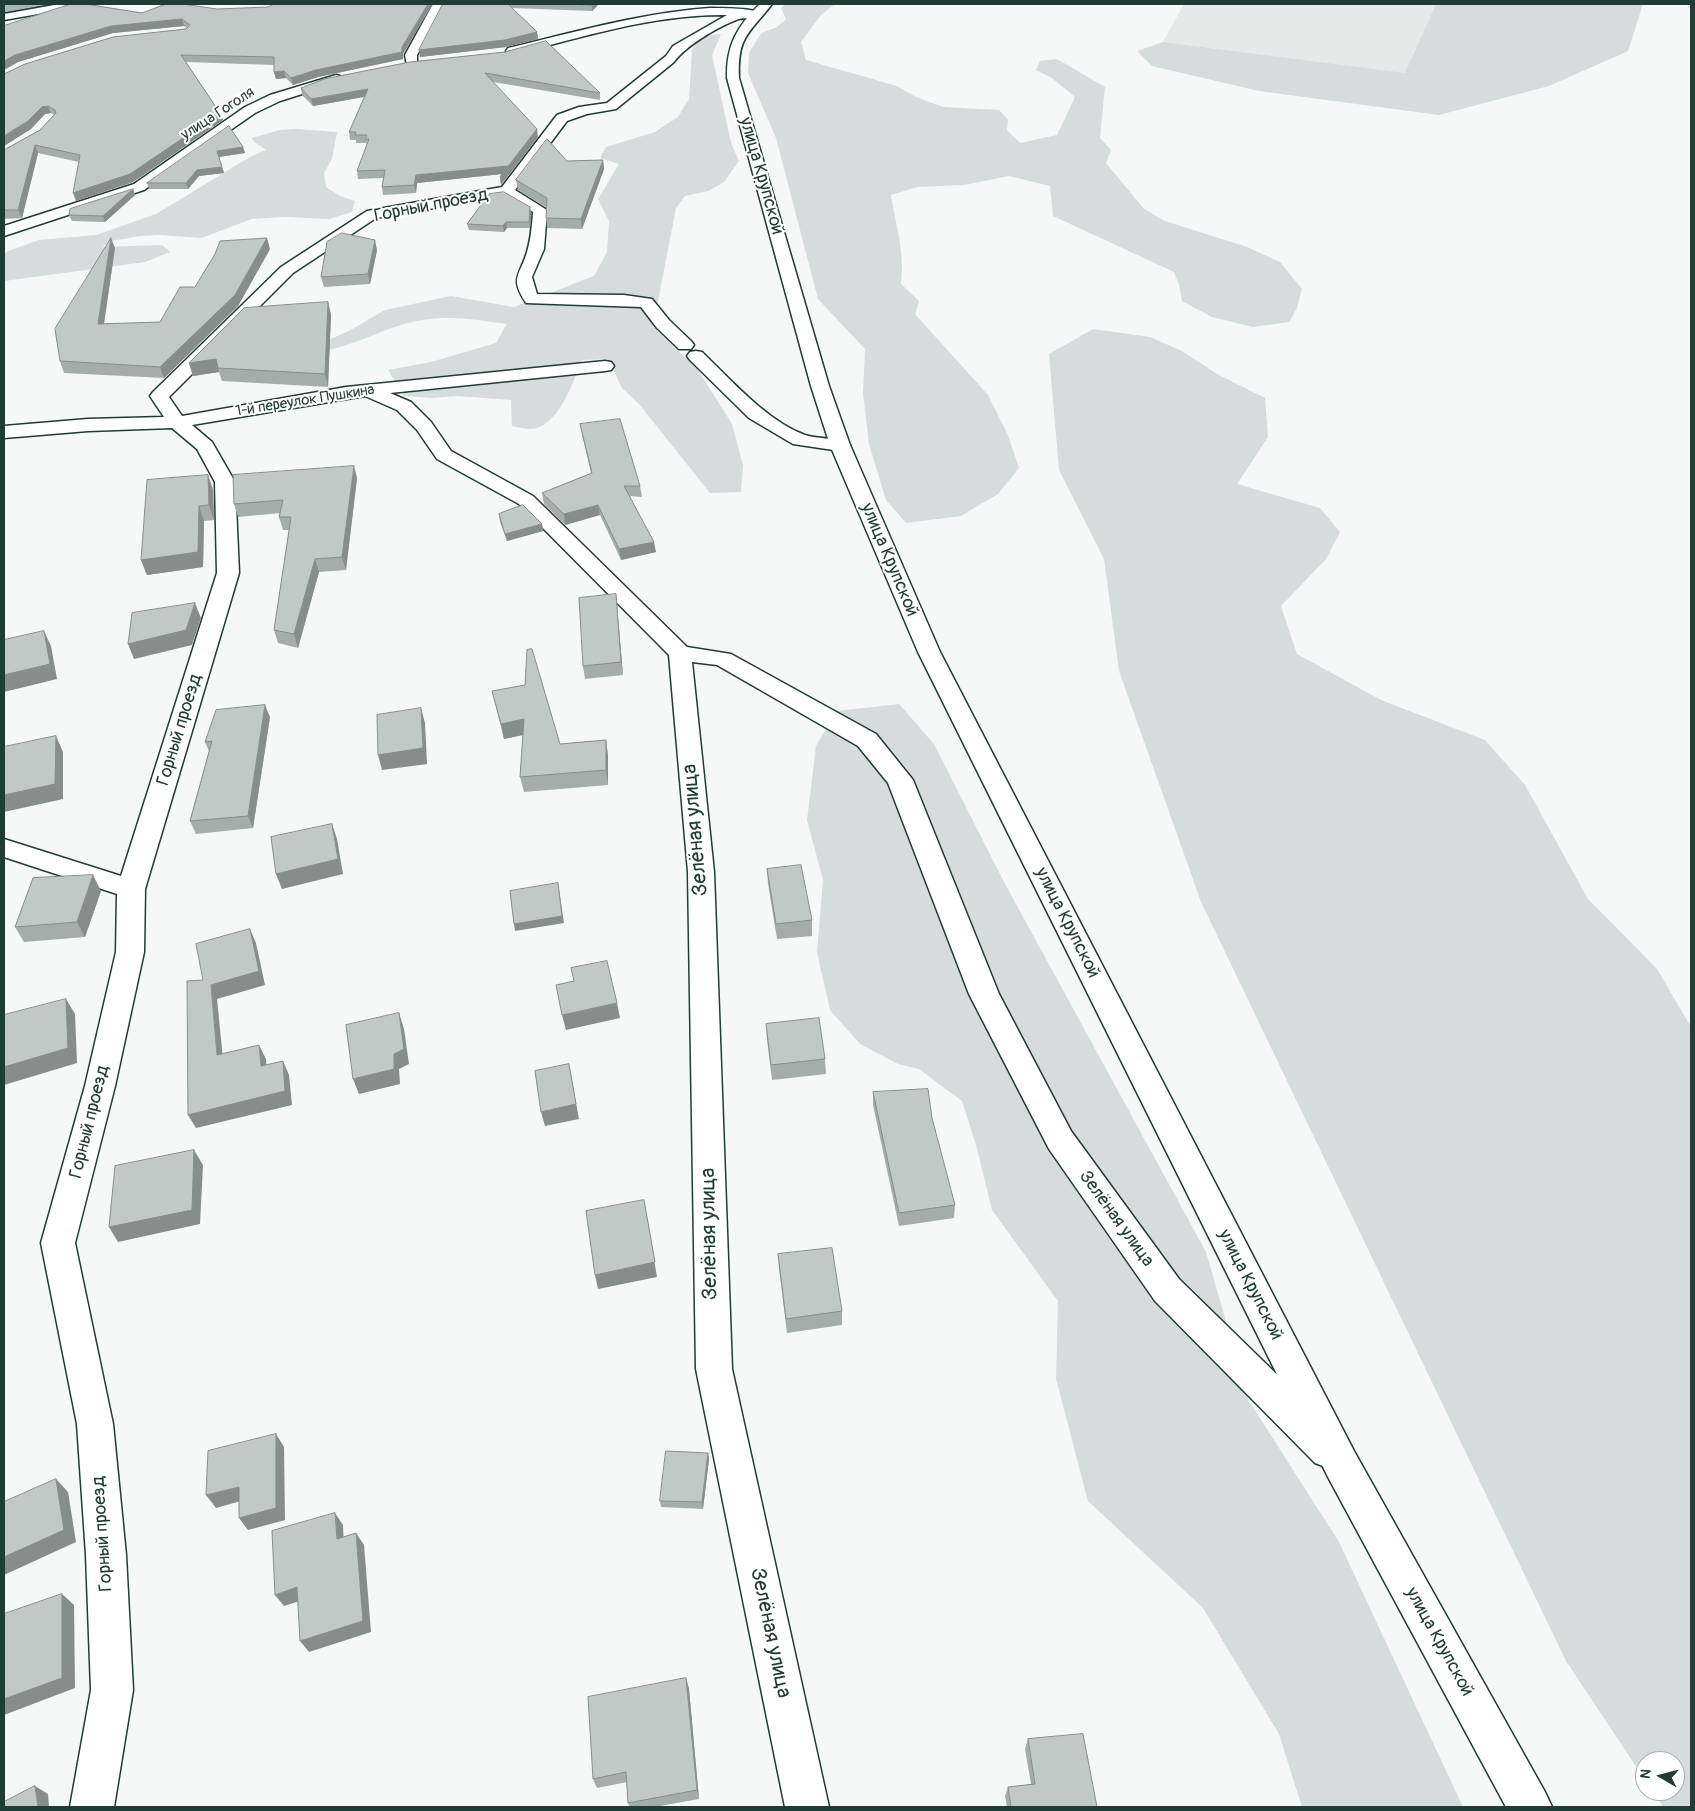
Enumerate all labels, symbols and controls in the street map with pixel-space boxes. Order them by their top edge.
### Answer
street label: улица Гоголя [178,84,258,144]
street label: улица Крупской [734,115,788,237]
street label: Горный проезд [372,184,490,228]
street label: 1-й переулок Пушкина [234,381,376,421]
street label: улица Крупской [855,500,923,620]
street label: Горный проезд [153,672,207,788]
street label: Зелёная улица [678,763,714,897]
street label: улица Крупской [1030,864,1104,982]
street label: Горный проезд [66,1063,114,1181]
street label: Зелёная улица [1074,1167,1158,1271]
street label: Зелёная улица [696,1168,724,1300]
street label: улица Крупской [1213,1226,1287,1344]
street label: Горный проезд [88,1476,118,1592]
street label: Зелёная улица [744,1566,796,1700]
street label: улица Крупской [1400,1584,1478,1700]
north arrow [1635,1751,1685,1801]
text: N [1637,1768,1655,1780]

